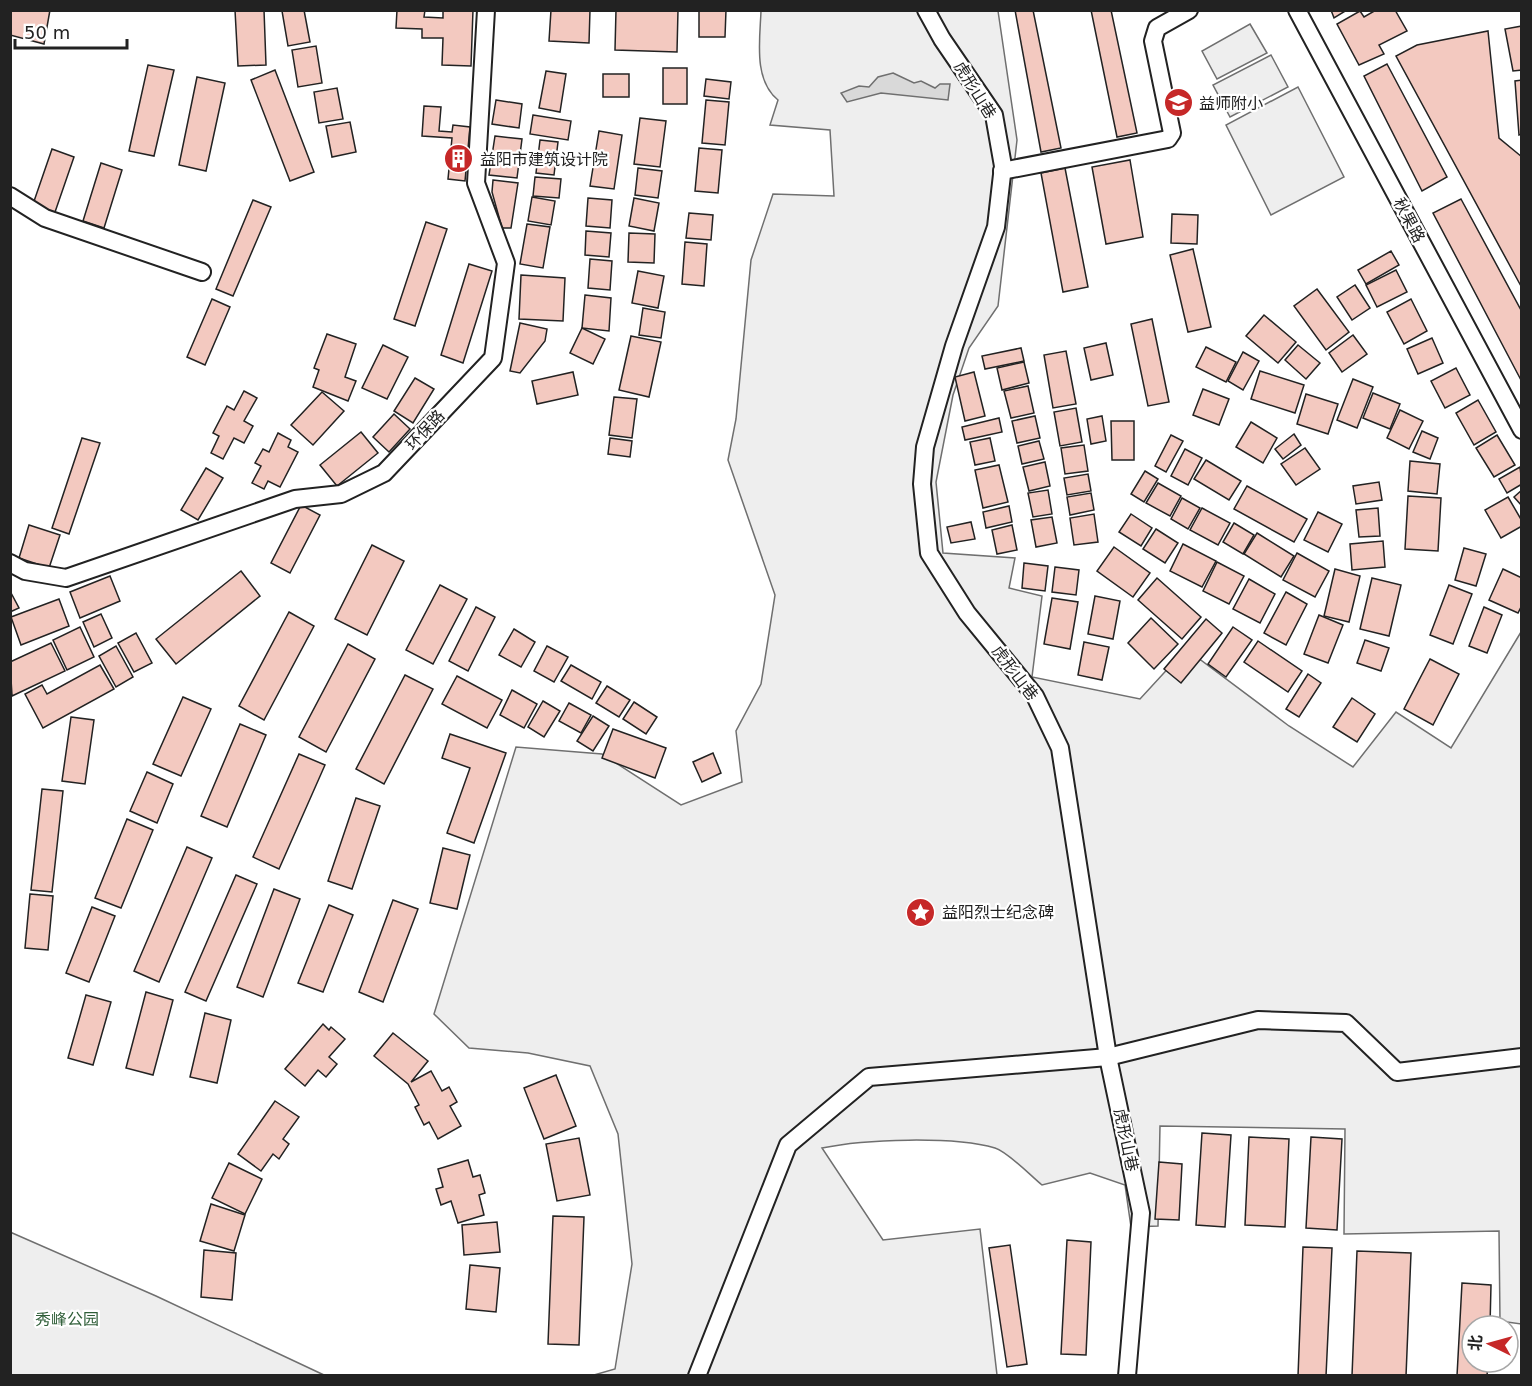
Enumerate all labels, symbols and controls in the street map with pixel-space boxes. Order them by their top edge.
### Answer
scale bar [15,12,128,50]
text: 50 m [24,22,70,43]
street label: 虎形山巷 [950,58,1000,122]
school or university icon: 益师附小 [1162,87,1194,119]
place label: 益师附小 [1199,94,1263,113]
building icon: 益阳市建筑设计院 [443,143,475,175]
place label: 益阳市建筑设计院 [480,150,608,169]
street label: 秋果路 [1389,194,1429,246]
street label: 环保路 [402,406,448,454]
street label: 虎形山巷 [988,642,1042,704]
place icon: 益阳烈士纪念碑 [905,896,937,928]
place label: 益阳烈士纪念碑 [942,903,1054,922]
street label: 虎形山巷 [1110,1107,1142,1173]
park label: 秀峰公园 [35,1310,99,1329]
north arrow [1460,1314,1520,1374]
text: 北 [1465,1334,1486,1352]

